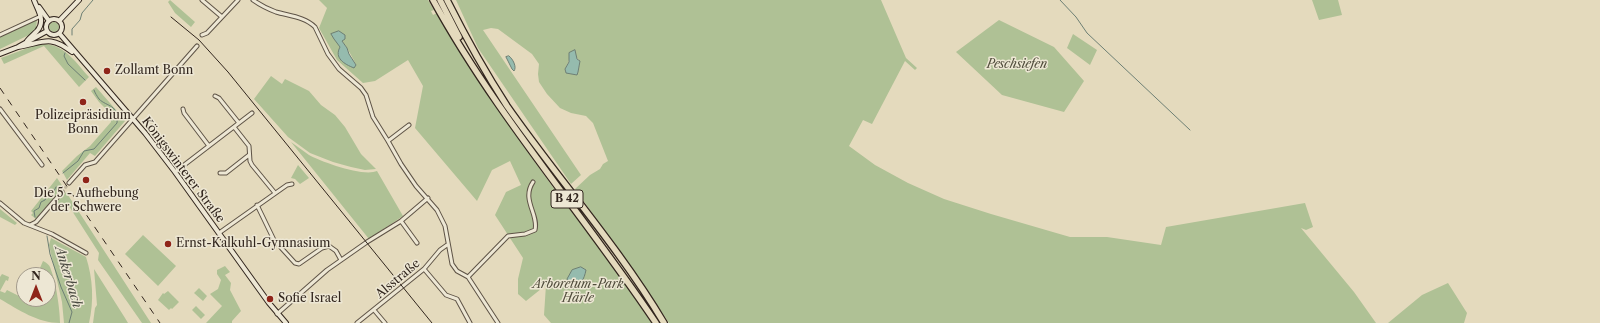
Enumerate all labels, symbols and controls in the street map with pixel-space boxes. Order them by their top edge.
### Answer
park label: Peschsiefen [987,58,1047,72]
place label: Zollamt Bonn [115,64,193,78]
marker: Zollamt Bonn [102,66,112,76]
marker: Polizeipräsidium Bonn [78,97,88,107]
place label: Polizeipräsidium Bonn [35,109,131,137]
street label: Königswinterer Straße [139,114,227,226]
marker: Die 5 - Aufhebung der Schwere [81,175,91,185]
place label: Die 5 - Aufhebung der Schwere [34,187,138,215]
road number: B 42 [551,190,583,208]
place label: Ernst-Kalkuhl-Gymnasium [176,237,330,251]
marker: Ernst-Kalkuhl-Gymnasium [163,239,173,249]
water label: Ankerbach [51,244,85,310]
street label: Alsstraße [373,256,423,302]
north arrow [16,267,56,307]
text: N [31,269,41,283]
park label: Arboretum-Park Härle [533,278,623,306]
place label: Sofie Israel [278,292,341,306]
marker: Sofie Israel [265,294,275,304]

